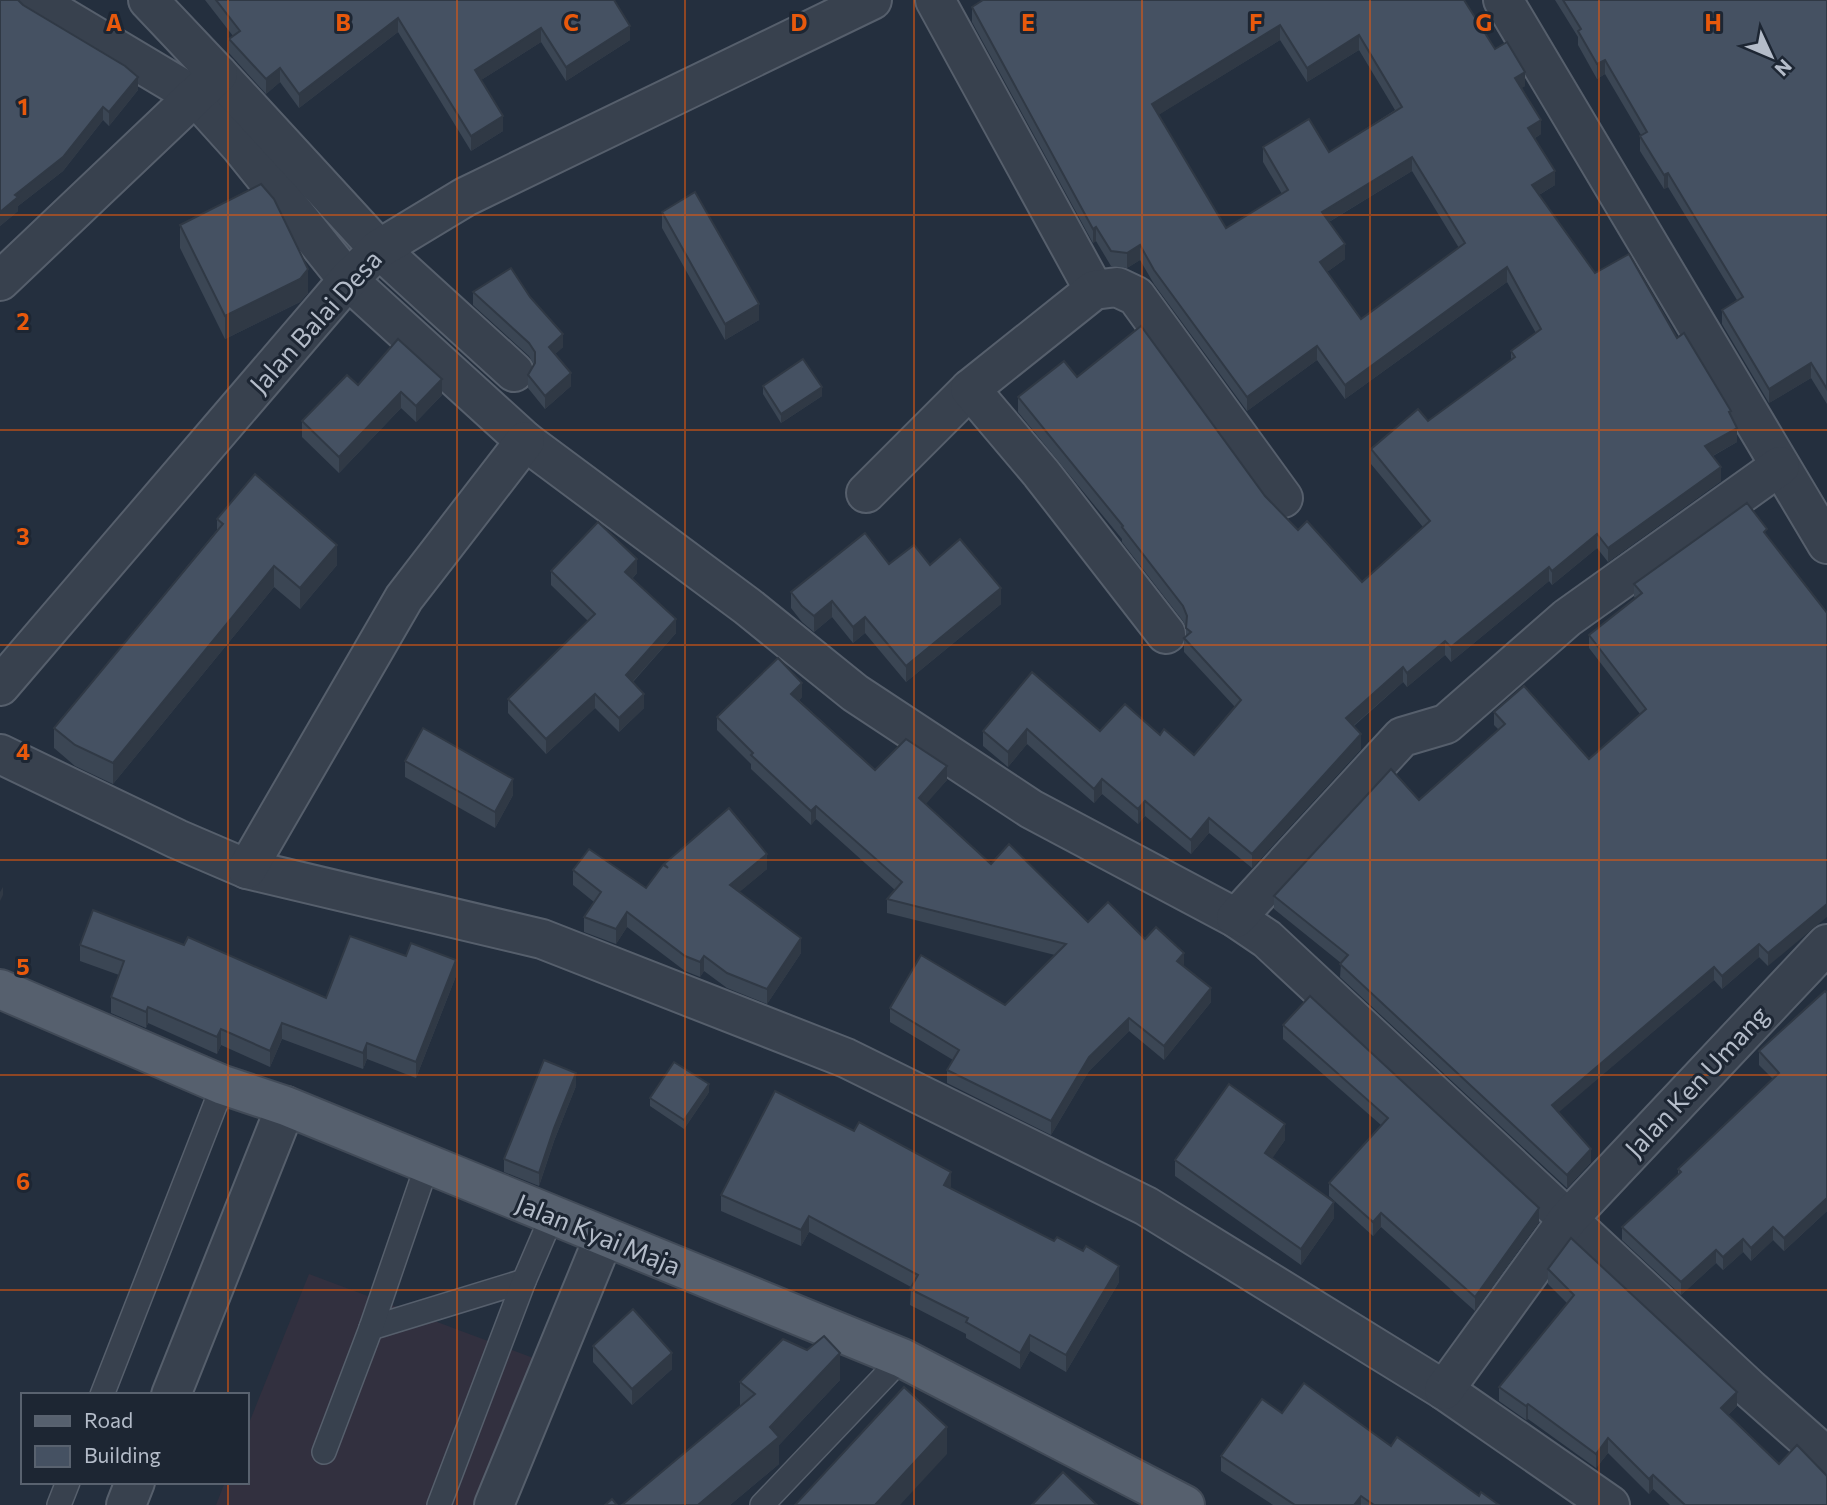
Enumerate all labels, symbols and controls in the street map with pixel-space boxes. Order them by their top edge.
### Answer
text: A [106,8,123,36]
text: B [335,8,351,36]
text: C [563,8,579,36]
text: D [791,8,808,36]
text: E [1021,8,1035,36]
text: F [1249,8,1263,36]
text: G [1476,8,1492,36]
text: H [1704,8,1722,36]
north arrow [1736,21,1806,91]
text: N [1770,55,1797,81]
text: 1 [18,92,28,120]
street label: Jalan Balai Desa [243,243,387,399]
text: 2 [16,307,30,335]
text: 3 [16,522,30,550]
text: 4 [16,737,30,765]
text: 5 [16,952,30,980]
street label: Jalan Ken Umang [1618,999,1774,1163]
text: 6 [16,1167,30,1195]
street label: Jalan Kyai Maja [512,1187,685,1281]
legend [21,1393,248,1484]
text: Road [84,1407,133,1432]
text: Building [84,1442,161,1467]

